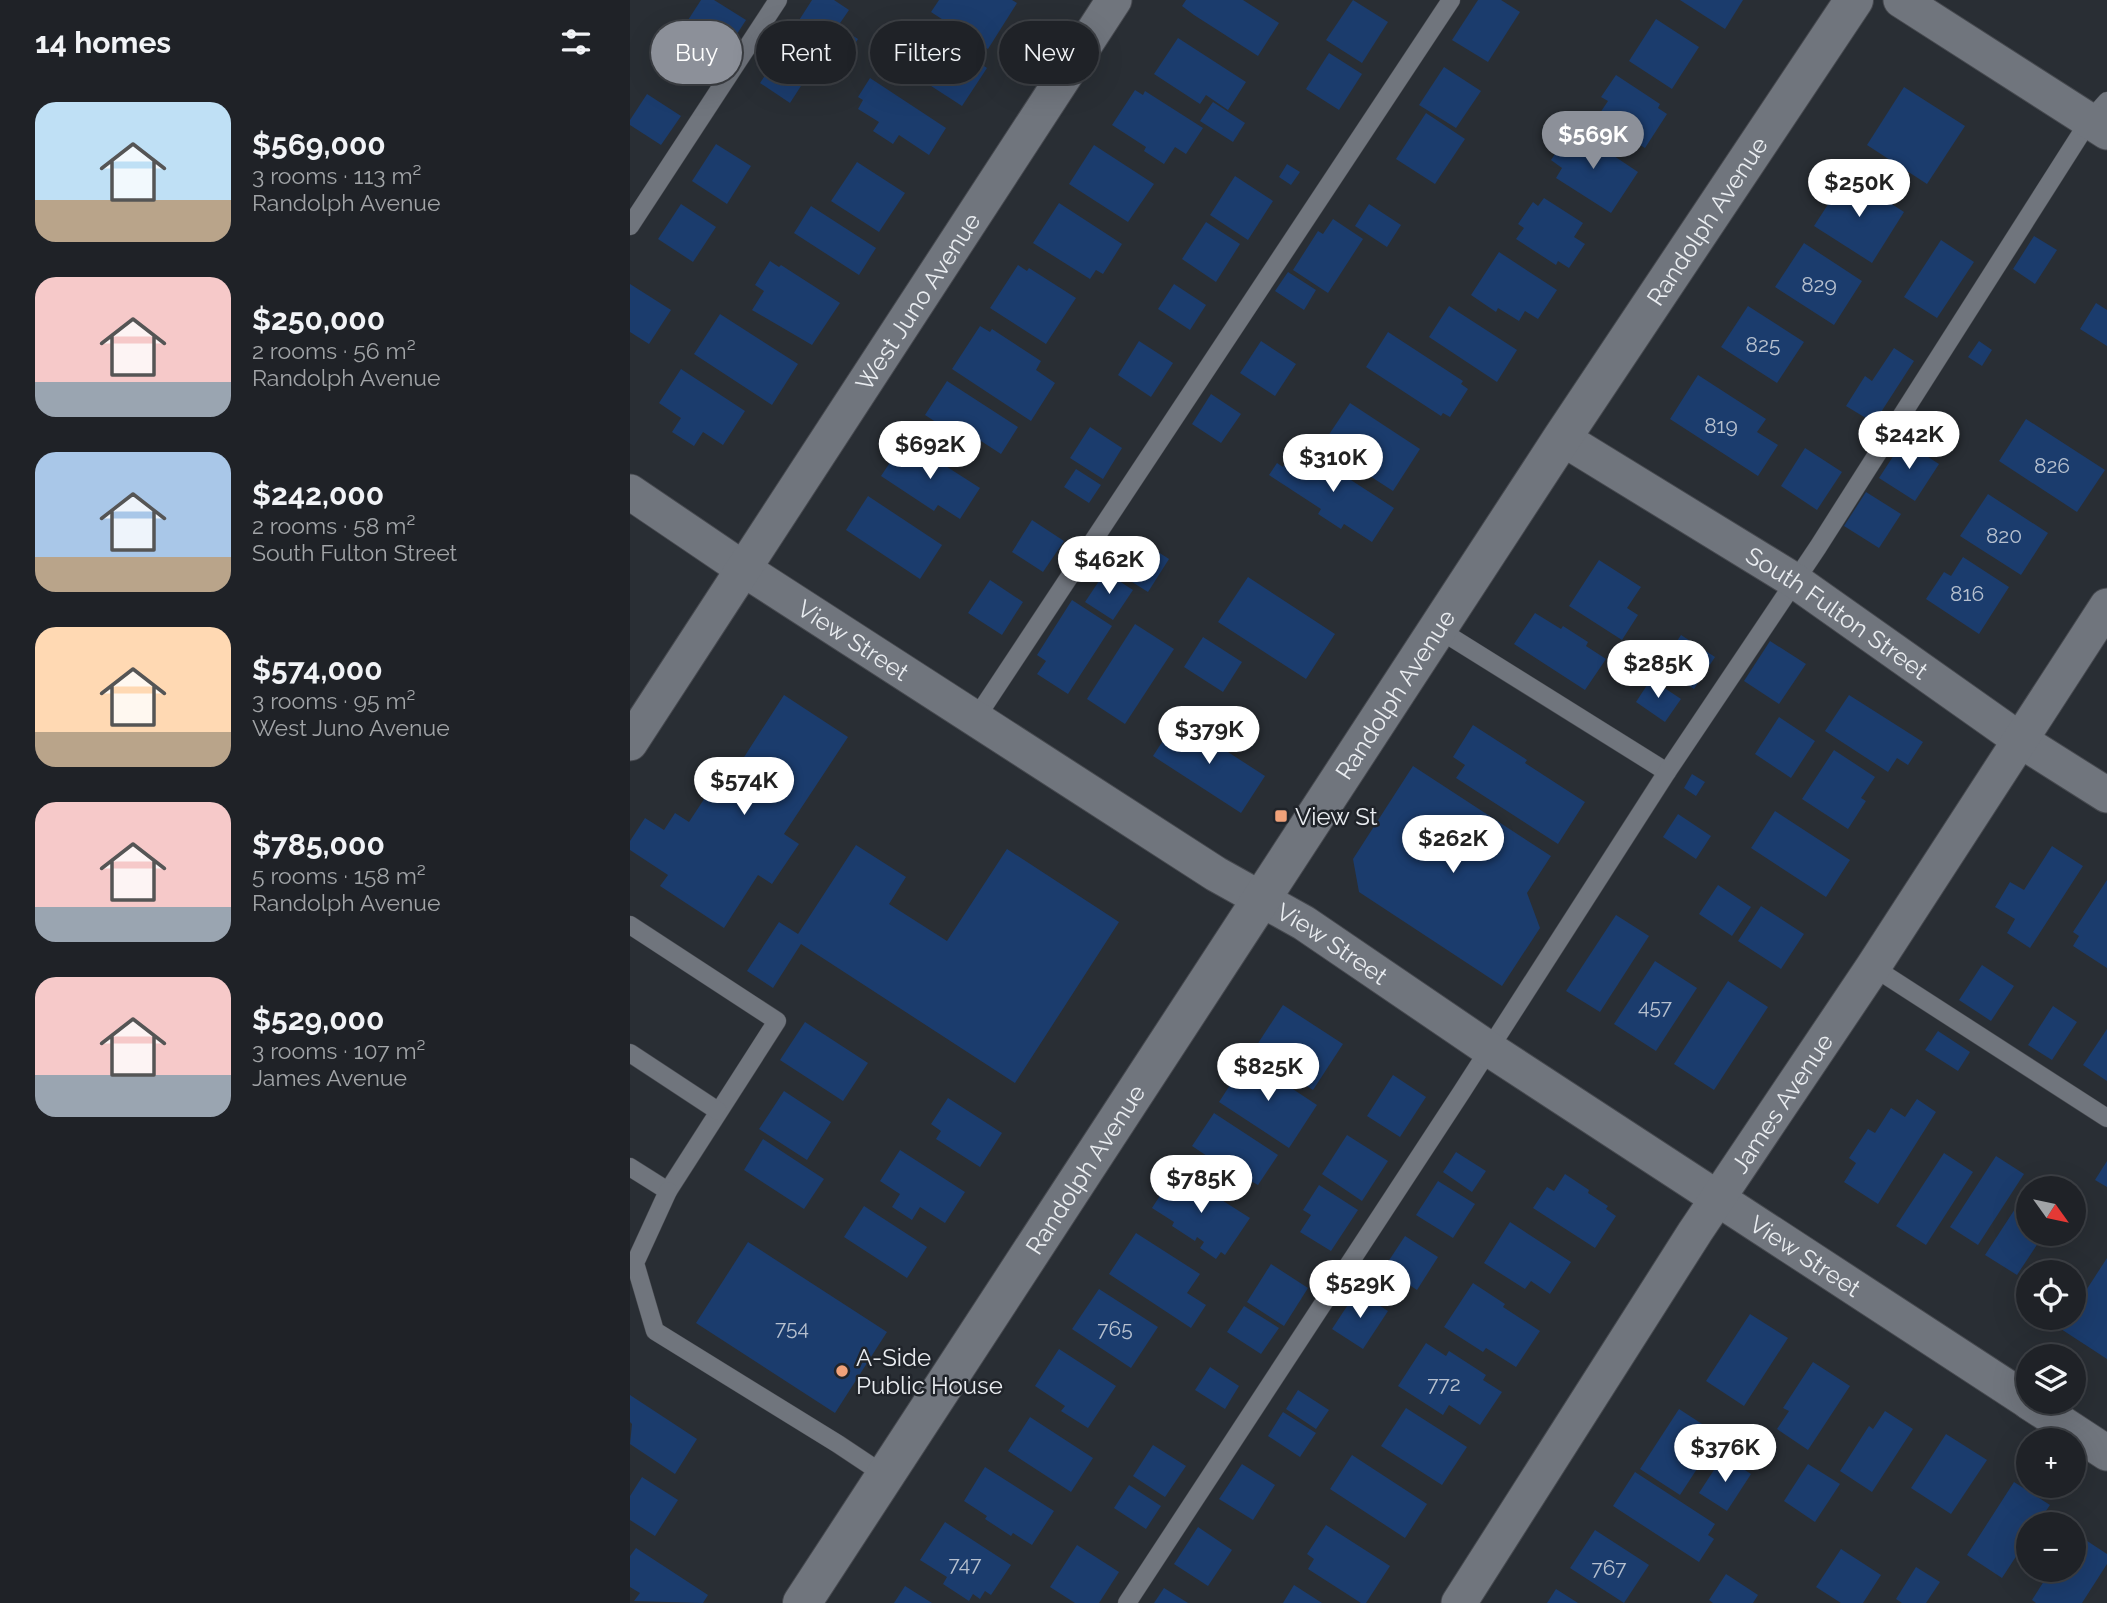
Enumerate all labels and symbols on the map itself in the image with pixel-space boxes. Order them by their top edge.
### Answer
pin: $569K [1544,111,1642,171]
street label: Randolph Avenue [1640,131,1773,311]
pin: $250K [1810,160,1908,219]
street label: West Juno Avenue [849,207,986,396]
house number: 829 [1801,272,1837,297]
house number: 825 [1746,332,1780,357]
pin: $242K [1860,412,1958,471]
house number: 819 [1704,413,1738,438]
pin: $692K [881,421,979,481]
pin: $310K [1284,434,1382,494]
house number: 826 [2034,453,2070,478]
house number: 820 [1986,523,2022,548]
pin: $462K [1060,536,1158,596]
street label: South Fulton Street [1741,540,1934,685]
house number: 816 [1950,581,1984,606]
street label: View Street [792,593,915,687]
street label: Randolph Avenue [1329,604,1461,785]
pin: $285K [1609,640,1707,700]
pin: $379K [1160,706,1258,766]
pin: $574K [695,758,793,817]
place label: View St [1295,802,1378,831]
marker: View St [1273,808,1289,824]
pin: $262K [1404,816,1502,875]
street label: View Street [1272,896,1393,990]
house number: 457 [1638,994,1673,1019]
street label: James Avenue [1724,1028,1839,1178]
pin: $825K [1219,1044,1317,1103]
street label: Randolph Avenue [1019,1079,1151,1259]
pin: $785K [1152,1156,1250,1215]
north arrow [2016,1176,2086,1246]
street label: View Street [1744,1209,1866,1302]
pin: $529K [1311,1260,1409,1320]
house number: 754 [775,1315,809,1340]
house number: 765 [1097,1316,1133,1341]
place label: A-Side Public House [856,1343,1003,1400]
marker: A-Side Public House [834,1363,850,1379]
house number: 772 [1427,1371,1461,1396]
pin: $376K [1676,1424,1774,1484]
house number: 747 [949,1551,982,1576]
house number: 767 [1591,1555,1627,1580]

